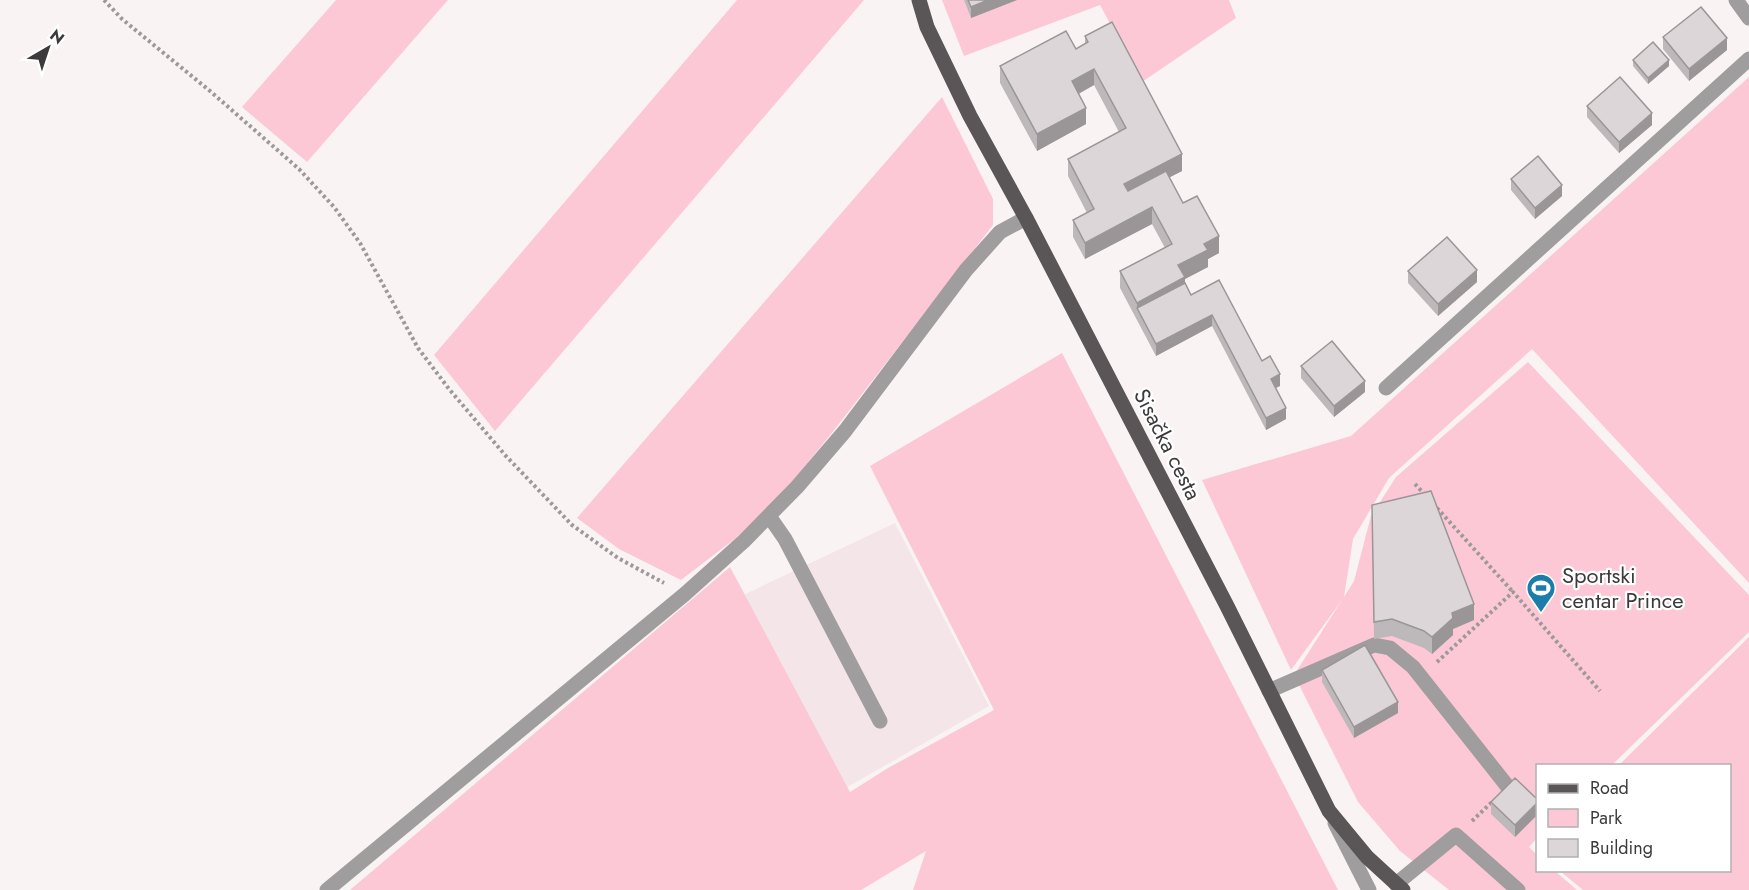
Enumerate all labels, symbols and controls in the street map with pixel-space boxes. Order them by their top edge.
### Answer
north arrow [18,18,78,78]
text: N [45,24,69,50]
street label: Sisačka cesta [1126,383,1210,505]
place label: Sportski centar Prince [1562,559,1684,616]
sports icon: Sportski centar Prince [1525,572,1557,614]
legend [1536,764,1731,872]
text: Road [1590,775,1629,801]
text: Park [1590,805,1622,831]
text: Building [1590,835,1653,861]

